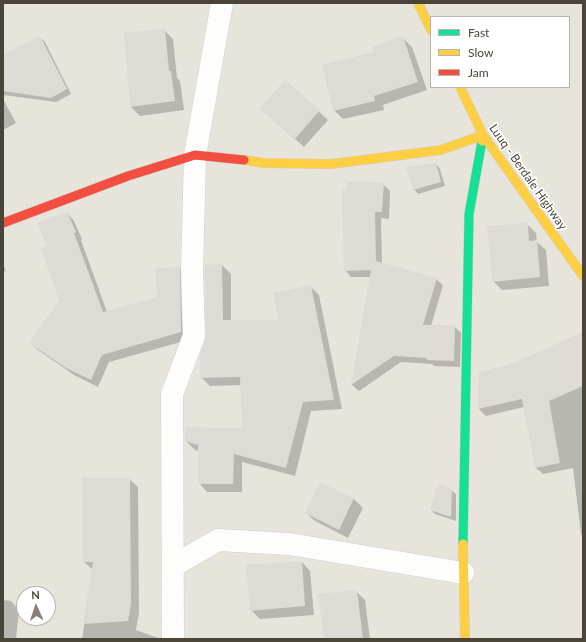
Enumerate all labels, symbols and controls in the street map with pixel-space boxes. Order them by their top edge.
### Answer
legend [430,16,570,88]
text: Fast [468,25,489,40]
text: Slow [468,45,493,60]
text: Jam [468,65,489,80]
street label: Luuq - Berdale Highway [486,121,570,233]
north arrow [16,586,56,626]
text: N [31,588,40,601]

